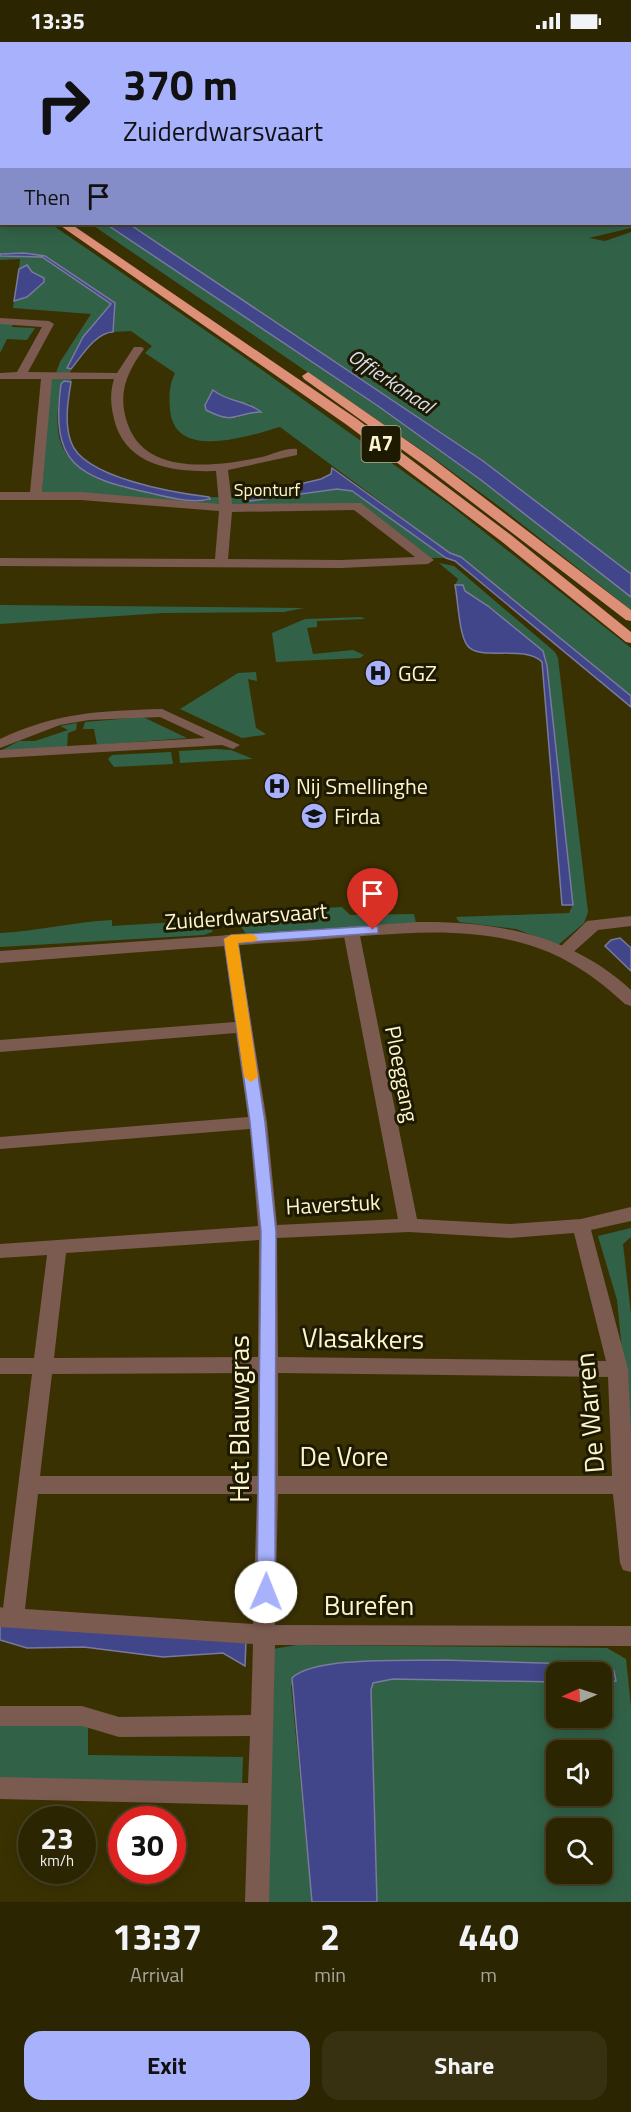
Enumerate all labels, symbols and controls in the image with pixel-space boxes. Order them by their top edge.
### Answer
text: 13:35 [30,4,85,38]
text: 370 m [123,52,238,116]
icon: right [24,66,102,144]
text: Zuiderdwarsvaart [123,110,323,151]
text: Then [24,180,70,214]
icon: arrive [82,180,115,213]
water label: Offierkanaal [342,340,443,422]
road number: A7 [362,426,400,462]
street label: Sponturf [234,476,300,503]
place label: GGZ [398,656,437,690]
hospital icon: GGZ [363,658,393,688]
place label: Nij Smellinghe [296,769,428,803]
hospital icon: Nij Smellinghe [262,771,292,801]
place label: Firda [334,799,380,833]
school or university icon: Firda [299,801,329,831]
pin [347,868,398,930]
icon: arrive [356,877,389,910]
street label: Zuiderdwarsvaart [164,893,329,939]
street label: Ploeggang [376,1023,428,1125]
street label: Haverstuk [285,1185,382,1223]
street label: Vlasakkers [301,1316,425,1359]
street label: Het Blauwgras [218,1335,259,1503]
street label: De Warren [563,1351,614,1475]
street label: De Vore [300,1435,388,1476]
position arrow [234,1560,298,1624]
street label: Burefen [324,1584,414,1625]
north arrow [546,1662,612,1728]
map controls [546,1662,612,1884]
button: sound [546,1740,612,1806]
speed limit sign: 30 [108,1806,186,1884]
text: 23 [40,1815,74,1861]
button: search [546,1818,612,1884]
text: km/h [40,1849,74,1872]
text: 13:37 [112,1909,202,1964]
text: 2 [320,1909,340,1964]
text: 440 [458,1909,519,1964]
text: Arrival [130,1959,184,1990]
text: min [314,1959,346,1990]
text: m [480,1959,497,1990]
button: Exit [24,2031,310,2100]
button: Share [322,2031,607,2100]

